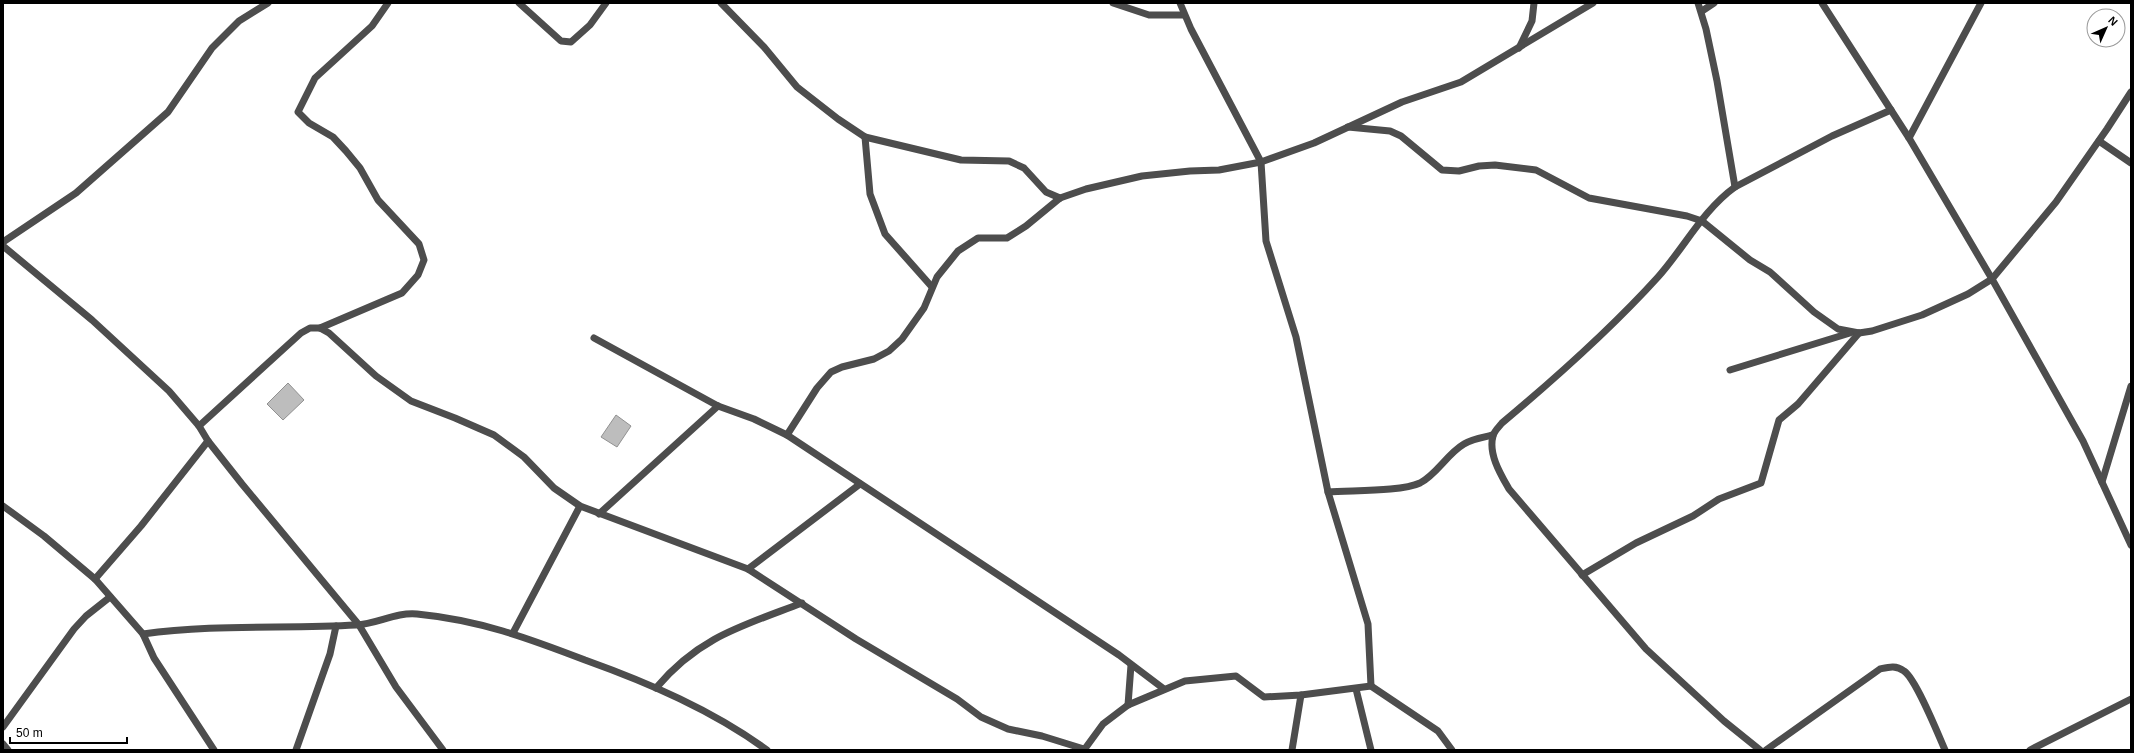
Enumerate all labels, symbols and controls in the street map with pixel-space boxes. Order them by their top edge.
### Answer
north arrow [2086,8,2126,48]
text: N [2106,14,2120,28]
scale bar [10,719,127,745]
text: 50 m [16,726,43,740]

